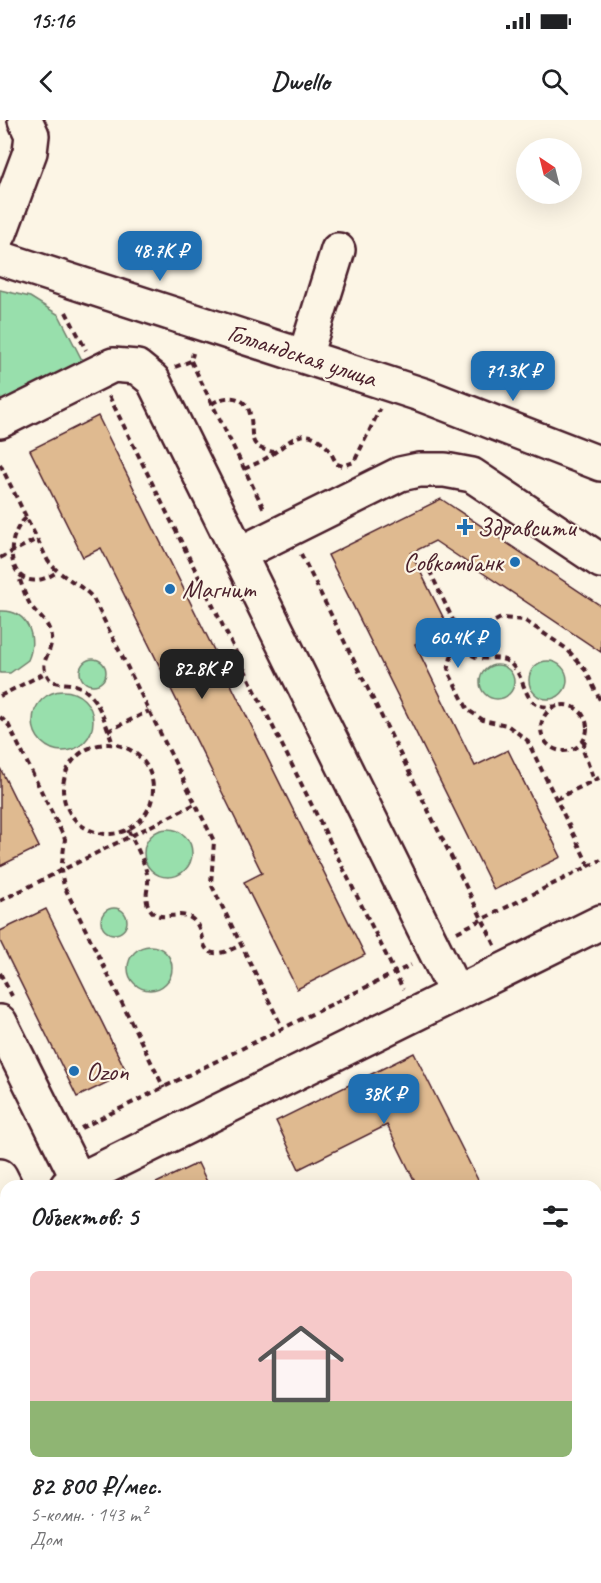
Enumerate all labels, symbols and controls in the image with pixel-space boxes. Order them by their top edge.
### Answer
text: 15:16 [30,7,74,35]
text: Dwello [271,64,330,98]
icon: back [30,65,63,98]
icon: search [538,65,571,98]
north arrow [516,138,582,204]
map controls [516,138,582,204]
pin: 48.7K ₽ [105,231,215,282]
text: 48.7K ₽ [132,238,188,263]
street label: Голландская улица [223,315,382,395]
pin: 71.3K ₽ [458,351,568,402]
text: 71.3K ₽ [485,358,541,383]
place label: Здравсити [477,511,578,544]
marker: Здравсити [458,520,472,534]
place label: Совкомбанк [403,546,505,579]
marker: Совкомбанк [508,555,522,569]
place label: Магнит [182,573,257,606]
marker: Магнит [163,582,177,596]
pin: 60.4K ₽ [403,618,513,669]
text: 60.4K ₽ [430,625,486,650]
pin: 82.8K ₽ [147,649,257,700]
text: 82.8K ₽ [174,656,230,681]
place label: Ozon [86,1055,129,1088]
marker: Ozon [67,1064,81,1078]
pin: 38K ₽ [342,1074,426,1125]
text: 38K ₽ [362,1081,406,1106]
text: Объектов: 5 [30,1200,138,1233]
icon: filters [539,1200,572,1233]
icon: home [247,1310,355,1418]
text: 82 800 ₽/мес. [30,1469,161,1502]
text: 5-комн. · 143 m² [30,1502,147,1527]
text: Дом [30,1527,62,1552]

